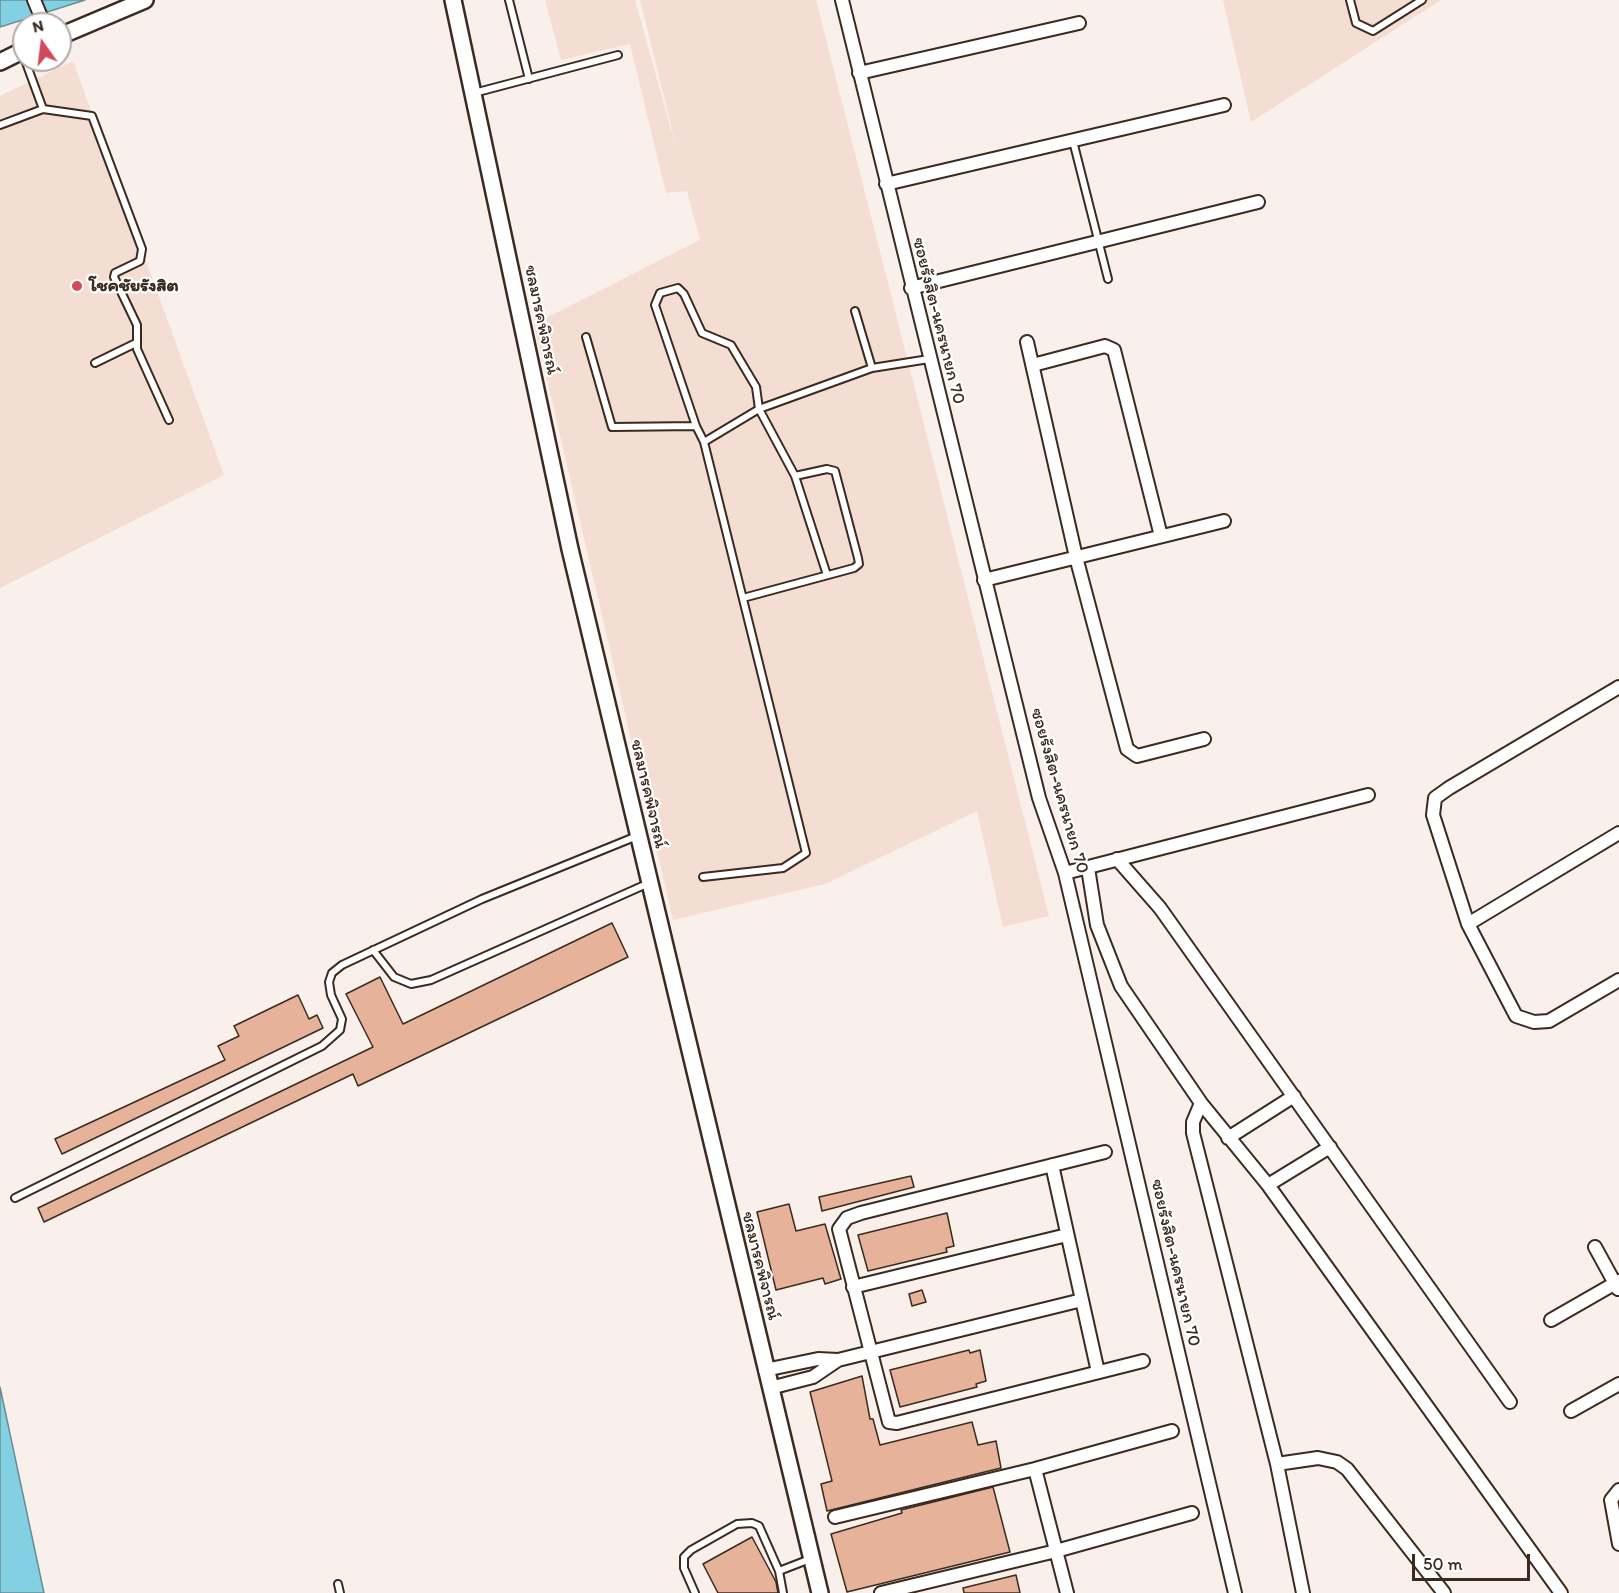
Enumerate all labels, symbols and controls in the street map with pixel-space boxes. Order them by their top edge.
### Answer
north arrow [12,12,72,72]
text: N [30,15,46,37]
street label: ซอยรังสิต-นครนายก 70 [907,235,969,407]
street label: ชลมารคพิจารณ์ [519,263,563,377]
place label: โชคชัยรังสิต [89,275,179,297]
marker: โชคชัยรังสิต [70,279,84,293]
street label: ซอยรังสิต-นครนายก 70 [1025,706,1093,876]
street label: ชลมารคพิจารณ์ [625,737,671,851]
street label: ซอยรังสิต-นครนายก 70 [1145,1177,1205,1349]
street label: ชลมารคพิจารณ์ [736,1210,784,1322]
scale bar [1415,1542,1534,1580]
text: 50 m [1423,1553,1463,1575]

